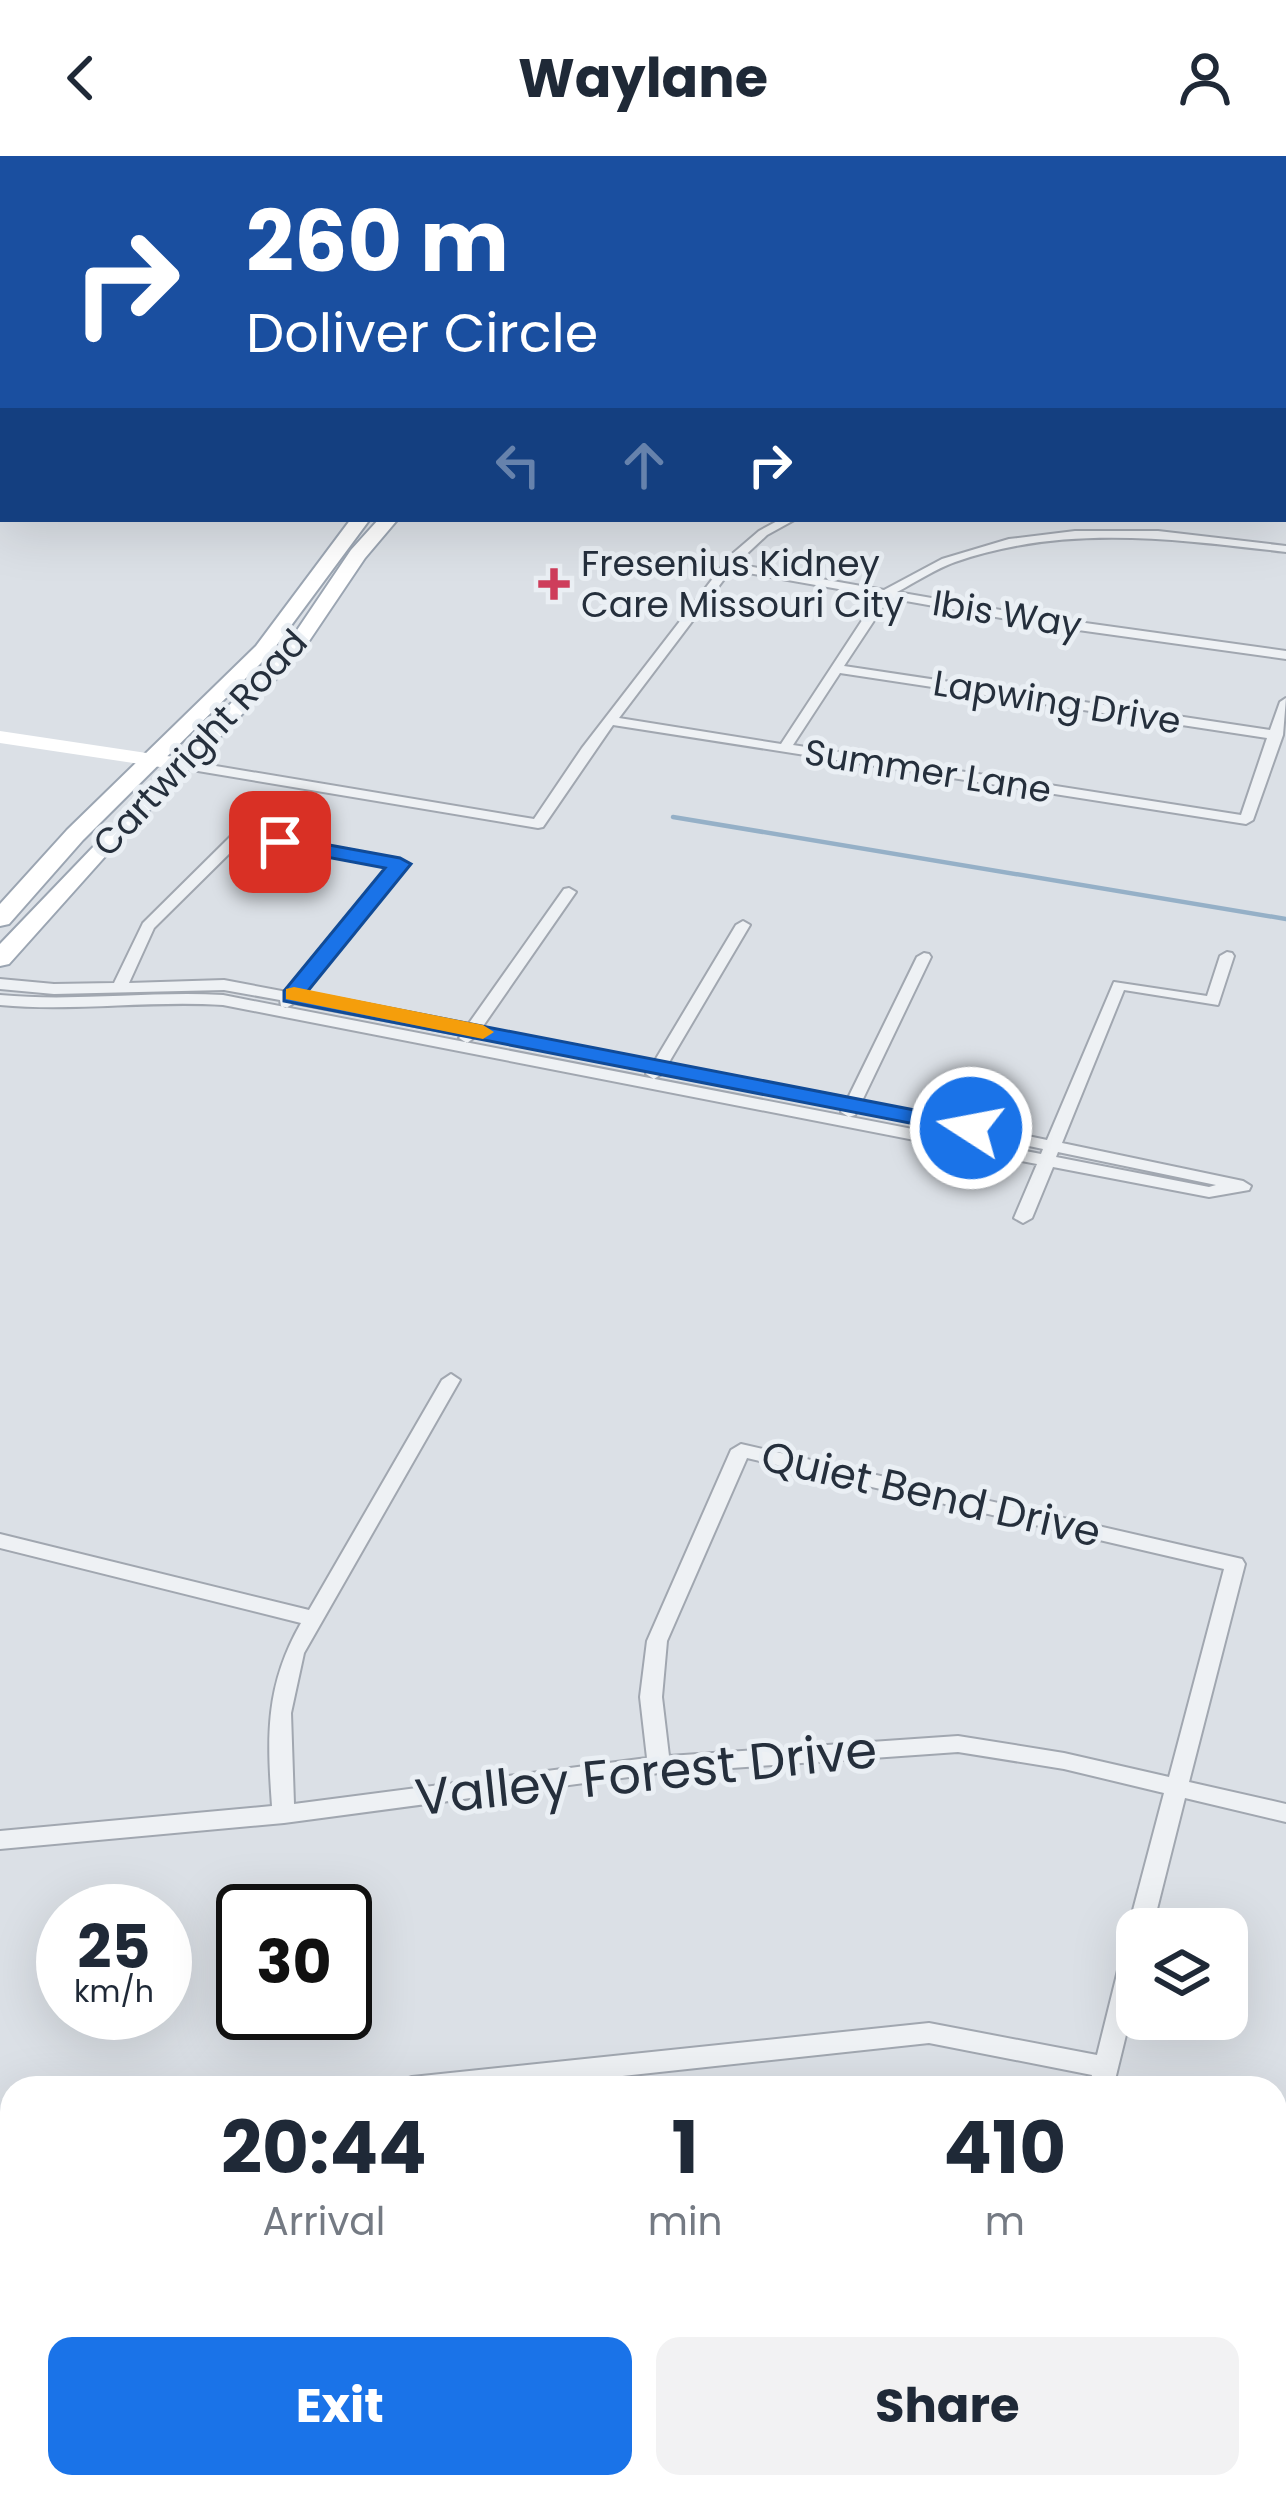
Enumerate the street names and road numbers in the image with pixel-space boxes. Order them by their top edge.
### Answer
street label: Ibis Way [929,577,1085,651]
street label: Cartwright Road [81,618,319,868]
street label: Lapwing Drive [930,657,1184,747]
street label: Summer Lane [801,726,1055,816]
street label: Quiet Bend Drive [756,1426,1106,1562]
street label: Valley Forest Drive [412,1713,880,1833]

